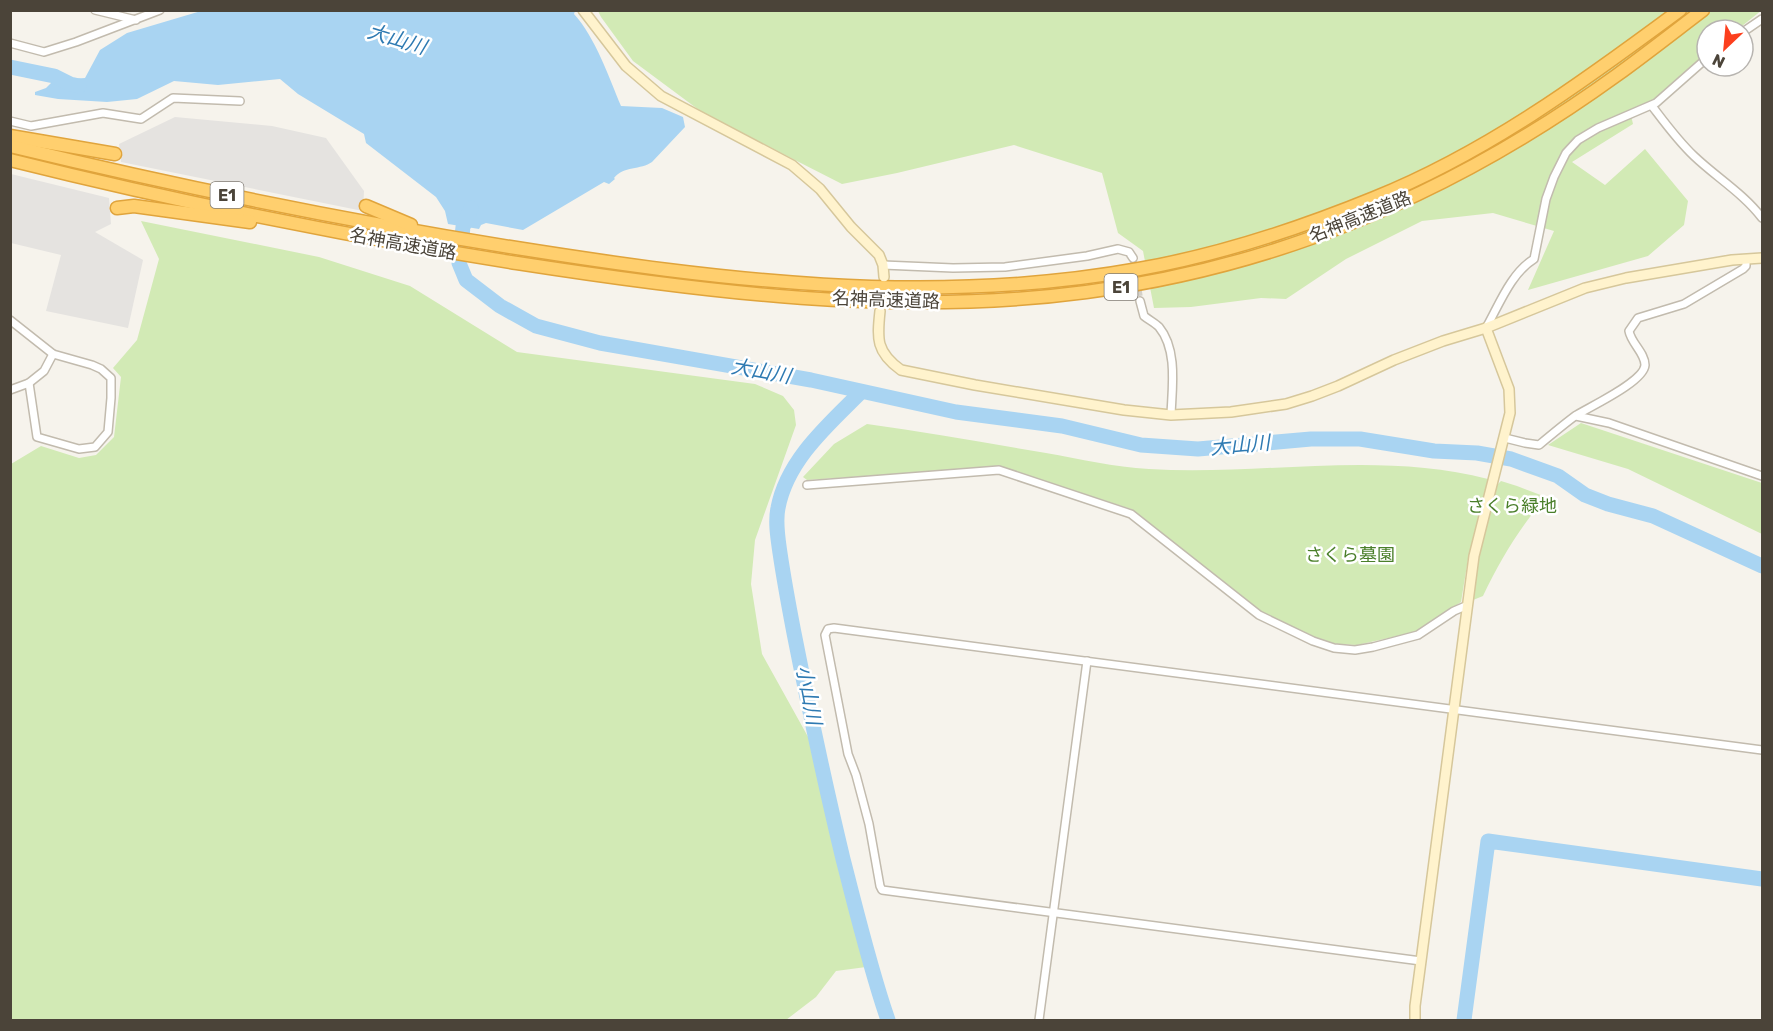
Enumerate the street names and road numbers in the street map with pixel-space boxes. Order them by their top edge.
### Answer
road number: E1 [210,182,244,208]
street label: 名神高速道路 [1306,187,1414,247]
street label: 名神高速道路 [348,224,458,264]
road number: E1 [1104,274,1138,300]
street label: 名神高速道路 [832,287,940,313]

